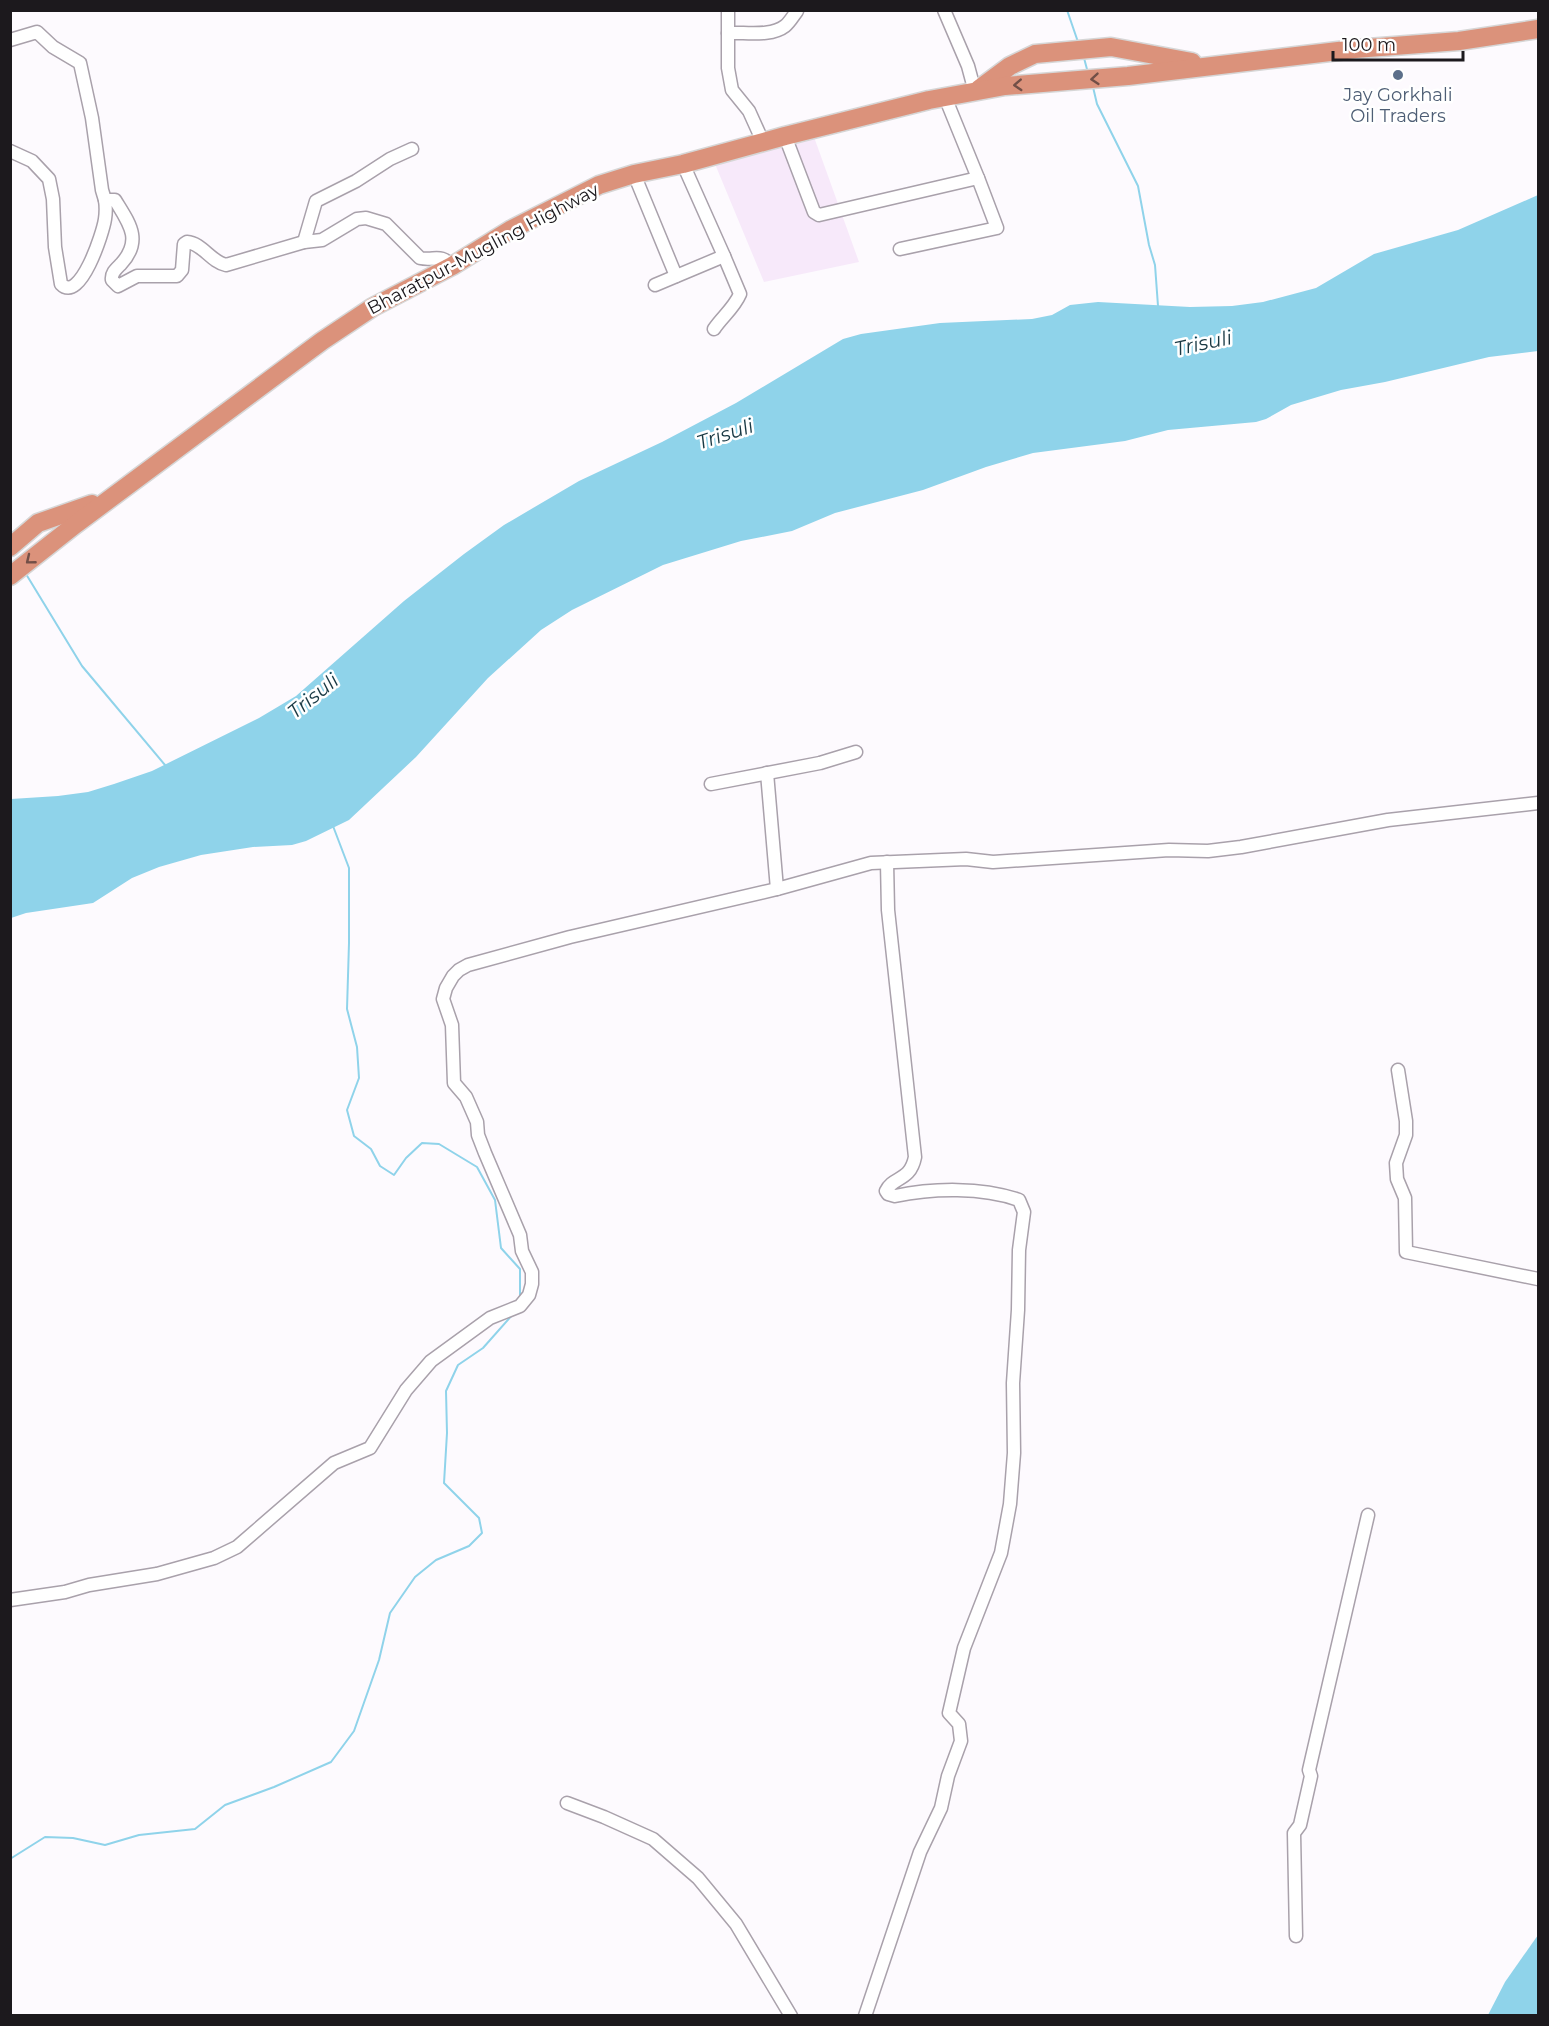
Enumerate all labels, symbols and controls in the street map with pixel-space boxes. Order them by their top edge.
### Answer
scale bar [1333,24,1464,62]
text: 100 m [1342,34,1396,56]
marker: Jay Gorkhali Oil Traders [1391,68,1405,82]
one-way arrow [1090,72,1099,85]
one-way arrow [1013,79,1022,92]
place label: Jay Gorkhali Oil Traders [1342,84,1453,127]
street label: Bharatpur-Mugling Highway [364,178,603,319]
water label: Trisuli [1172,325,1235,361]
water label: Trisuli [694,413,757,454]
one-way arrow [26,553,37,564]
water label: Trisuli [283,668,344,724]

